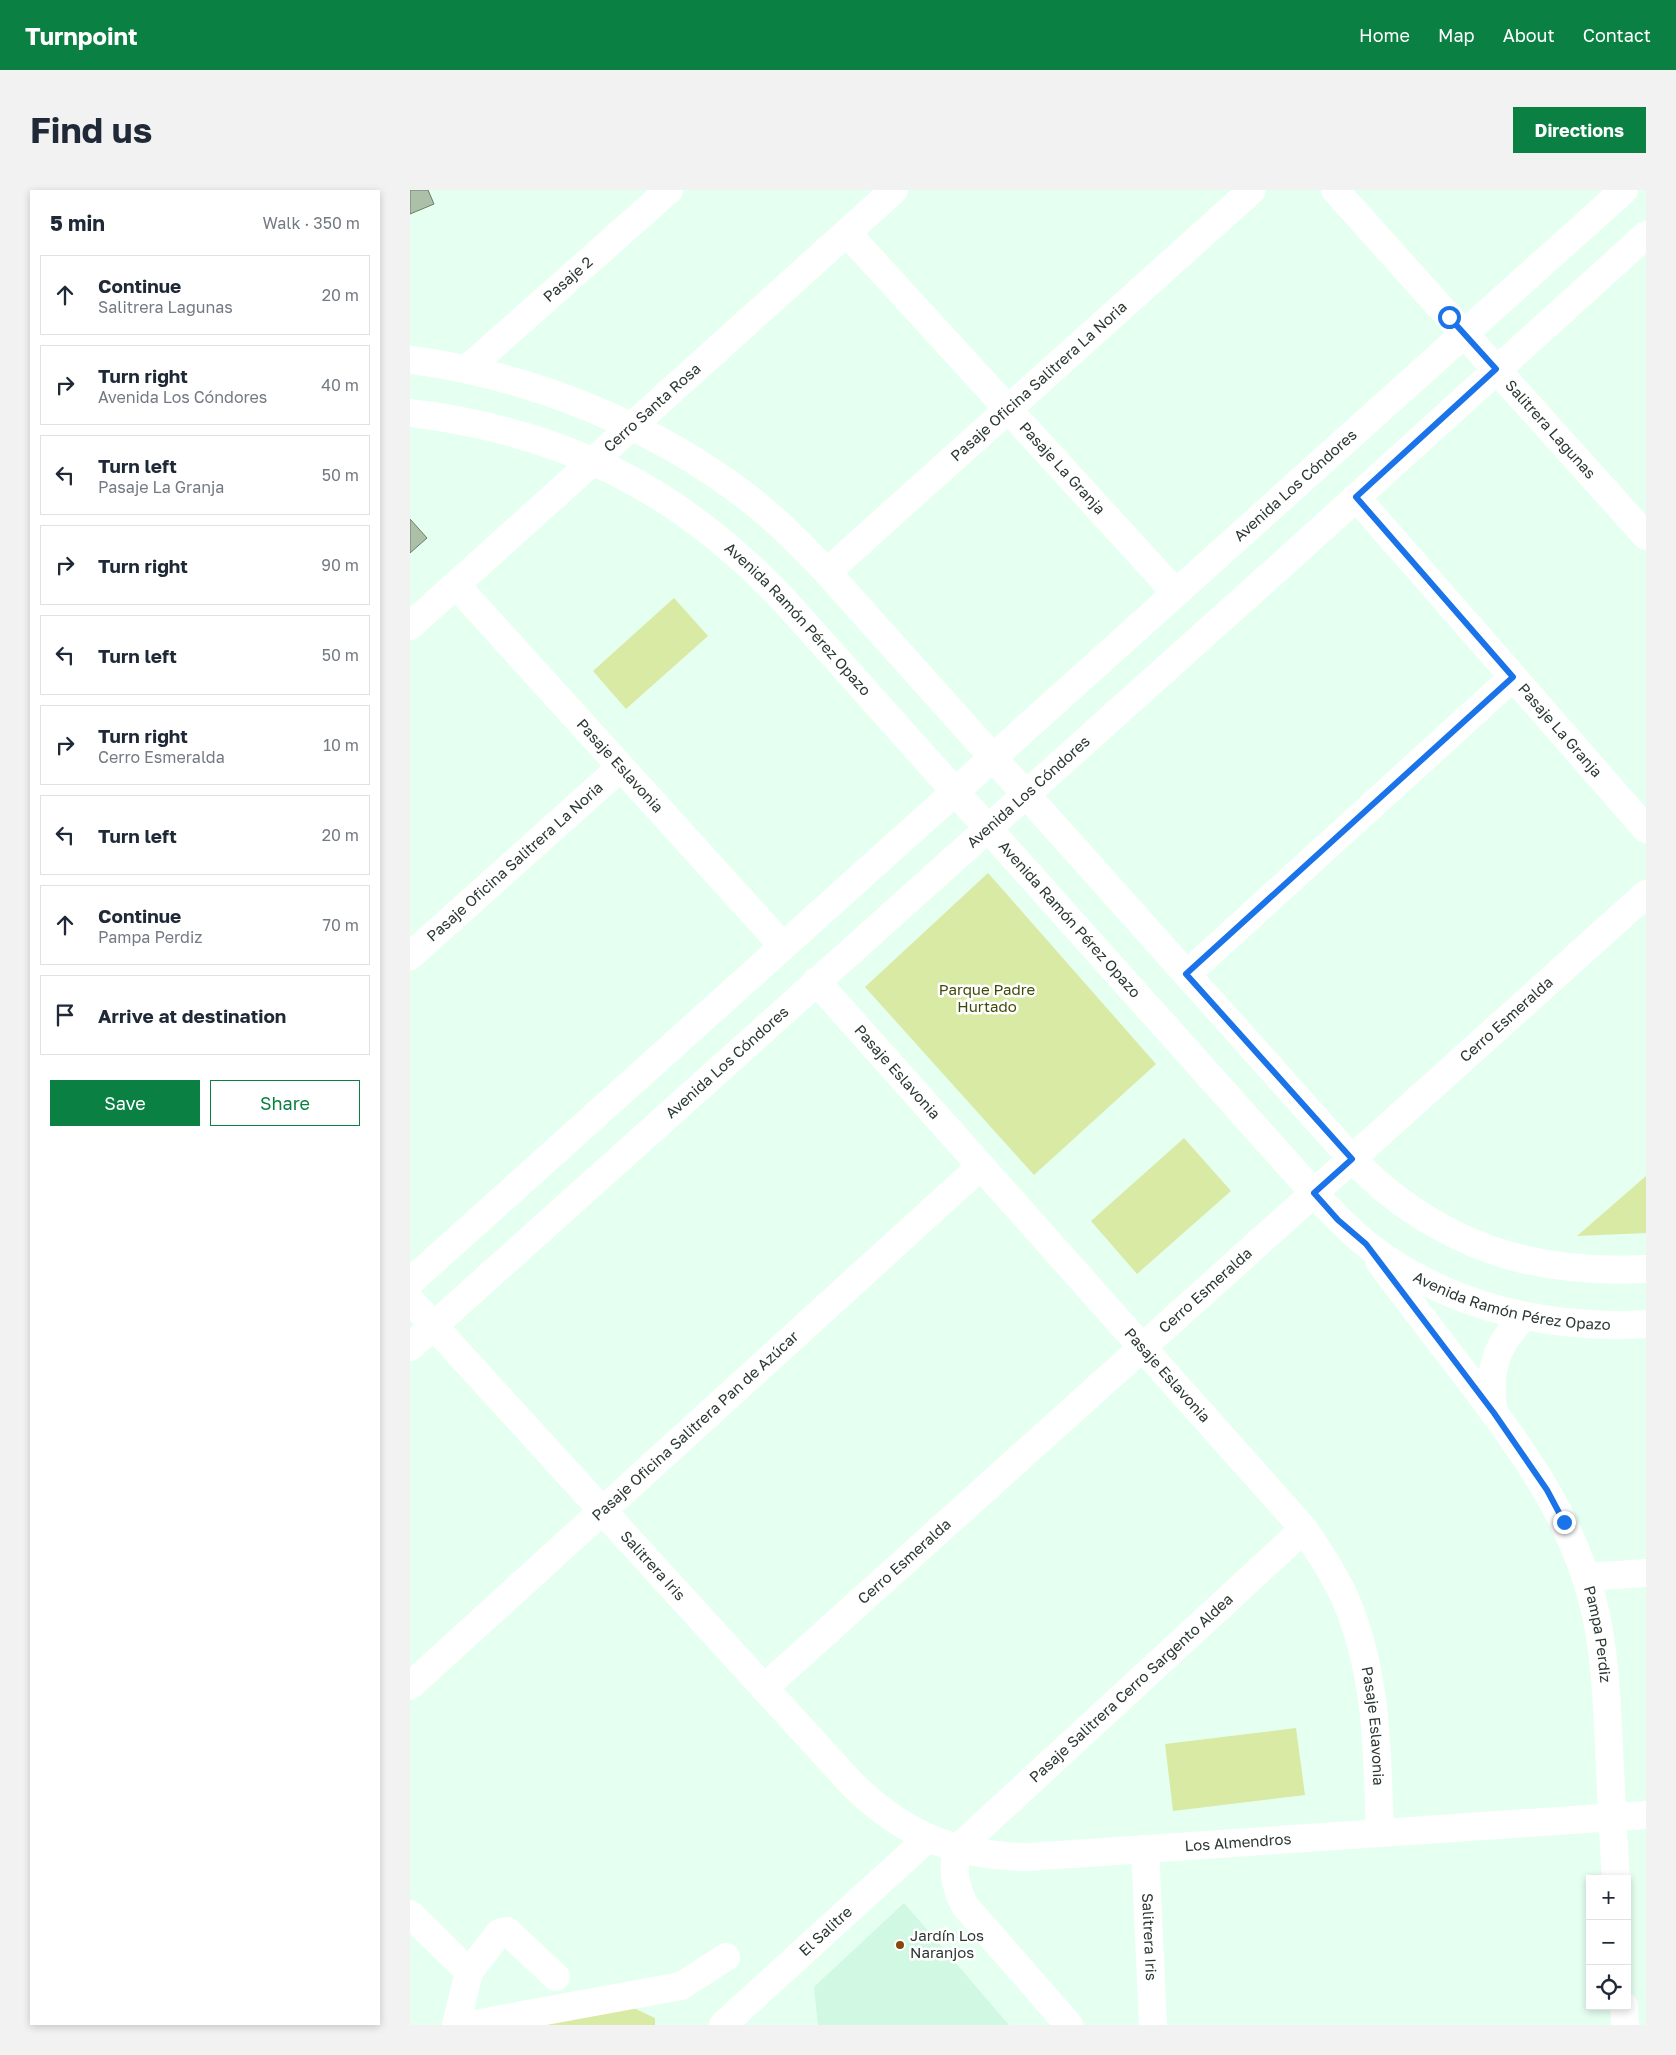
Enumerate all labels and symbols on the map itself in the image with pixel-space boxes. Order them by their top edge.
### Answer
street label: Pasaje 2 [539,252,596,305]
street label: Pasaje Oficina Salitrera La Noria [947,297,1130,464]
route start [1438,306,1461,329]
street label: Cerro Santa Rosa [599,359,704,455]
street label: Salitrera Lagunas [1502,376,1600,482]
street label: Pasaje La Granja [1016,418,1110,518]
street label: Avenida Los Cóndores [1230,425,1360,545]
street label: Avenida Ramón Pérez Opazo [722,538,875,699]
street label: Pasaje La Granja [1515,679,1606,780]
street label: Pasaje Eslavonia [574,715,668,816]
street label: Avenida Los Cóndores [963,732,1093,851]
street label: Pasaje Oficina Salitrera La Noria [423,778,606,945]
street label: Avenida Ramón Pérez Opazo [995,837,1145,1001]
street label: Cerro Esmeralda [1456,972,1556,1065]
park label: Parque Padre Hurtado [939,980,1035,1015]
street label: Avenida Los Cóndores [661,1002,792,1122]
street label: Pasaje Eslavonia [851,1021,945,1122]
street label: Cerro Esmeralda [1155,1243,1255,1336]
street label: Avenida Ramón Pérez Opazo [1411,1267,1611,1333]
street label: Pasaje Eslavonia [1121,1324,1215,1425]
street label: Pasaje Oficina Salitrera Pan de Azúcar [588,1327,802,1524]
route end [1553,1511,1576,1534]
street label: Cerro Esmeralda [854,1514,954,1607]
street label: Salitrera Iris [617,1527,690,1604]
street label: Pampa Perdiz [1581,1583,1615,1684]
street label: Pasaje Salitrera Cerro Sargento Aldea [1025,1589,1236,1786]
street label: Pasaje Eslavonia [1359,1665,1388,1786]
street label: Los Almendros [1184,1829,1292,1854]
street label: Salitrera Iris [1139,1893,1161,1981]
street label: El Salitre [795,1902,855,1959]
place label: Jardín Los Naranjos [910,1926,984,1961]
marker: Jardín Los Naranjos [894,1939,906,1951]

